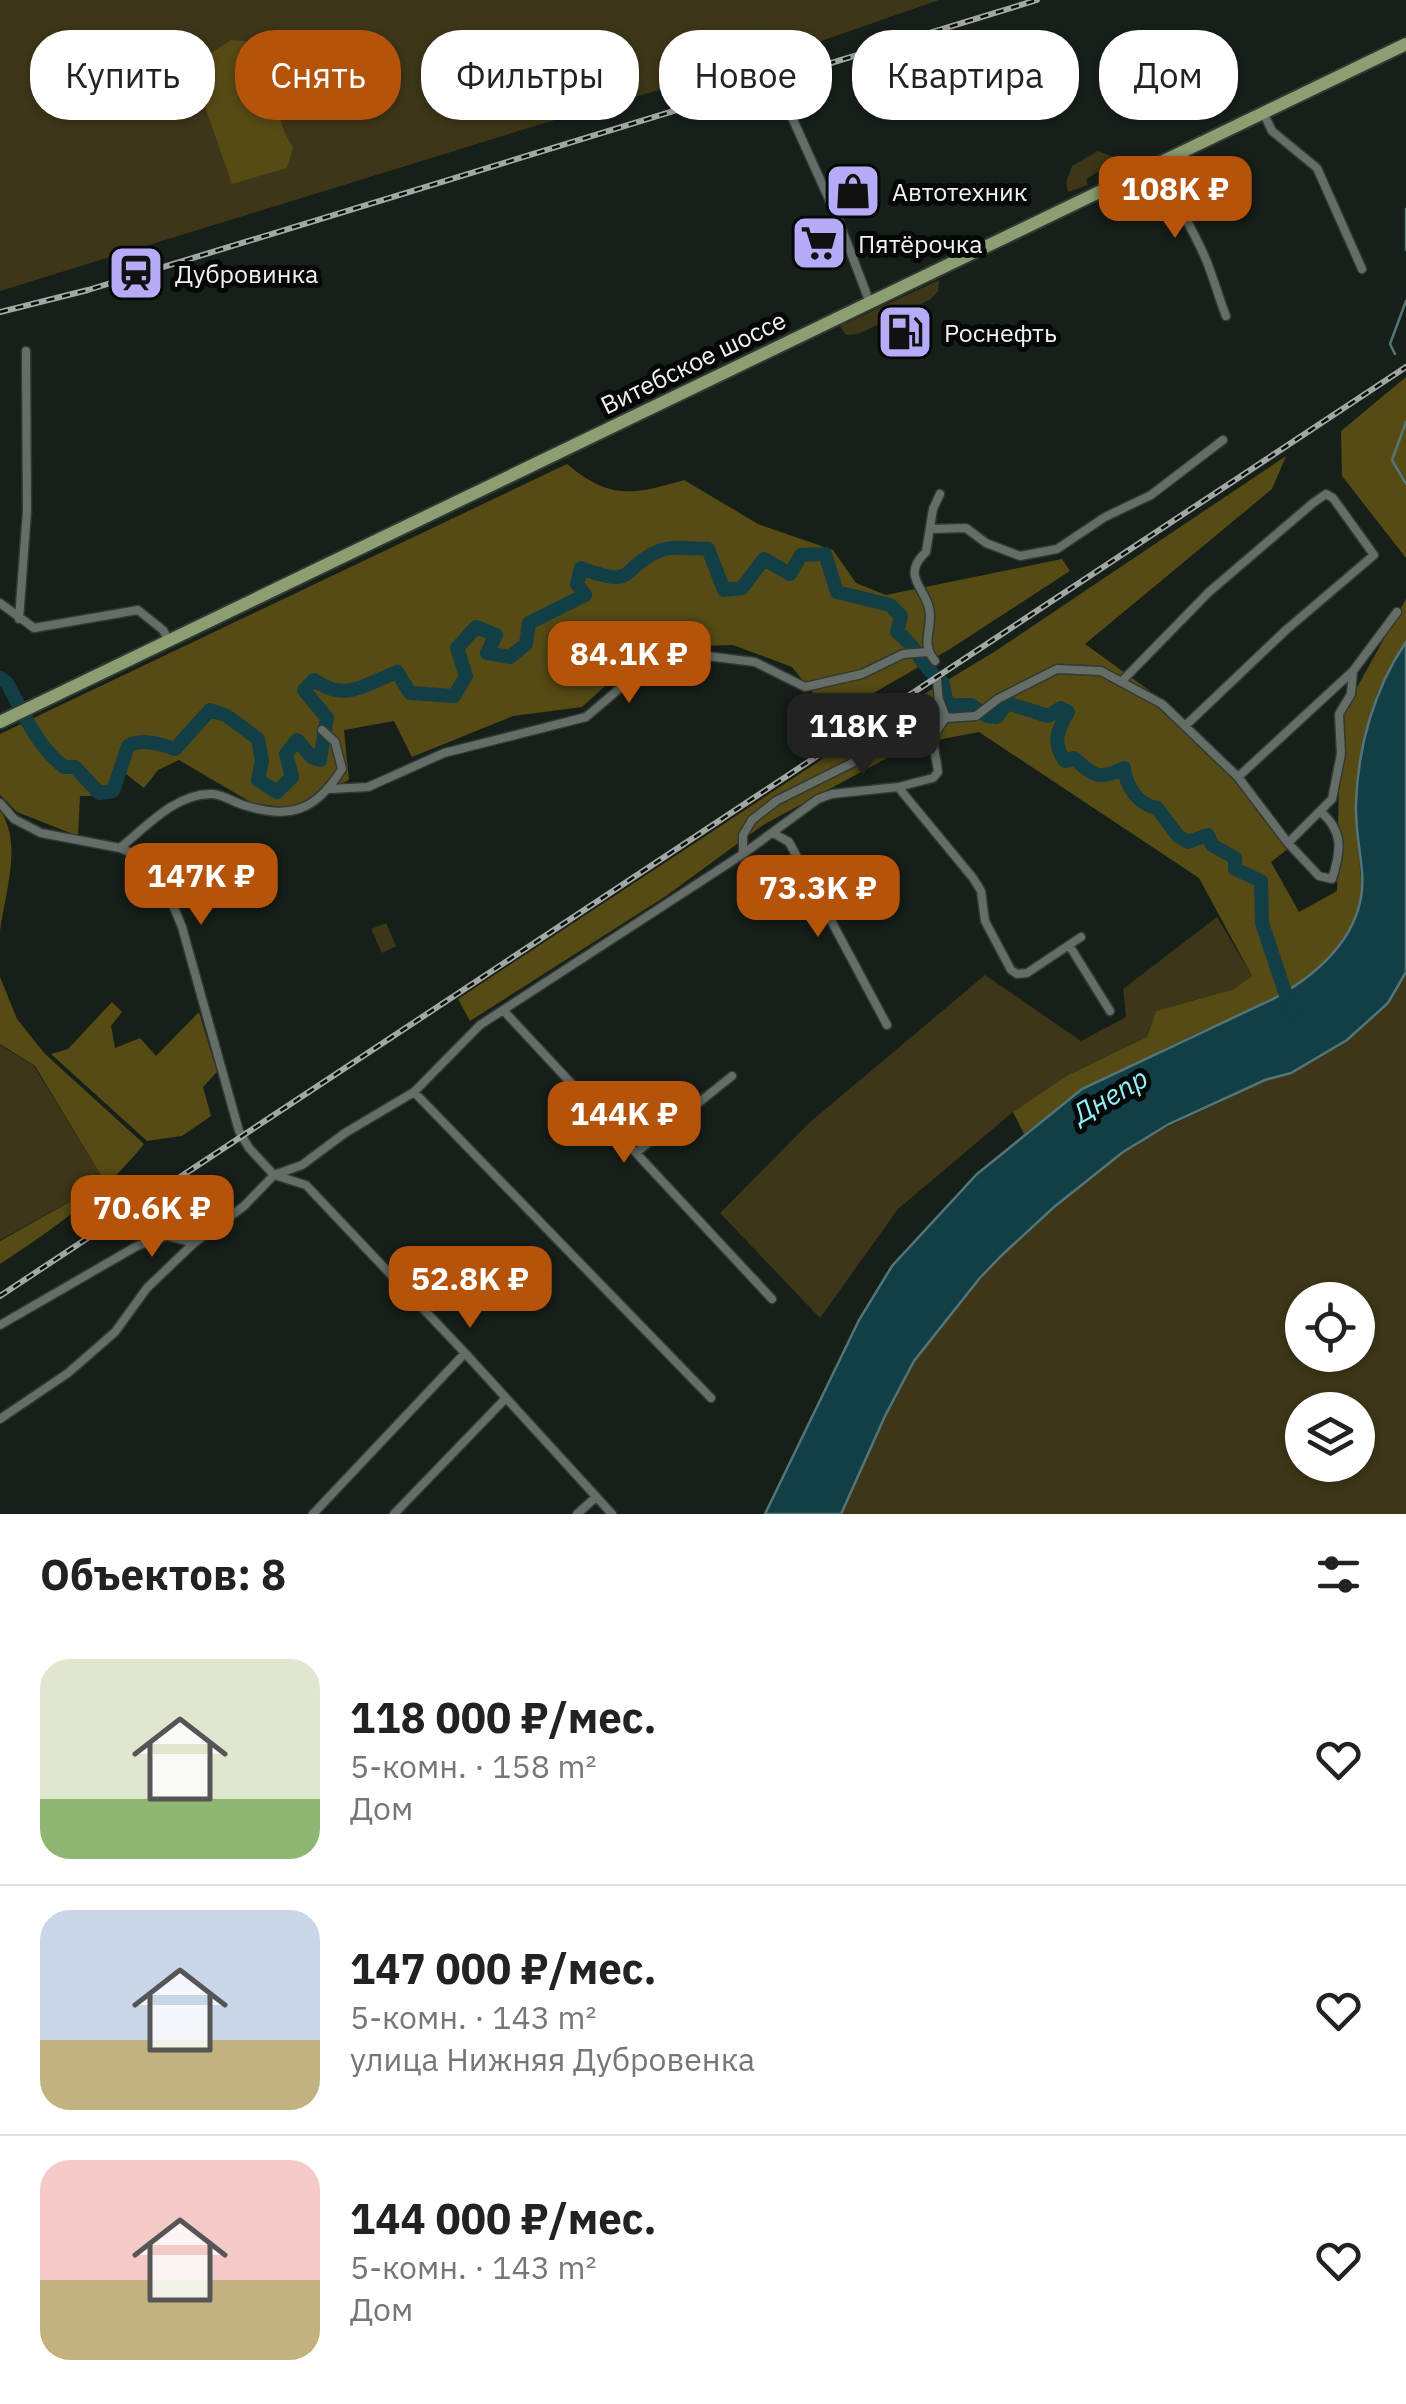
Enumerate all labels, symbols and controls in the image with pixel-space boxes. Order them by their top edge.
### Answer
chip: Купить [30,30,215,120]
chip: Снять [235,30,401,120]
chip: Фильтры [421,30,639,120]
chip: Новое [659,30,832,120]
chip: Квартира [852,30,1079,120]
chip: Дом [1099,30,1238,120]
pin: 108K ₽ [1094,156,1256,241]
shop icon: Автотехник [823,161,883,221]
text: 108K ₽ [1121,167,1229,209]
place label: Автотехник [892,175,1028,208]
supermarket icon: Пятёрочка [789,213,849,273]
place label: Пятёрочка [858,227,983,260]
station icon: Дубровинка [106,243,166,303]
place label: Дубровинка [175,257,318,290]
fuel station icon: Роснефть [875,302,935,362]
street label: Витебское шоссе [595,303,791,421]
place label: Роснефть [944,316,1057,349]
pin: 84.1K ₽ [537,621,721,706]
text: 84.1K ₽ [570,632,688,674]
pin: 118K ₽ [782,693,944,778]
text: 118K ₽ [809,704,917,746]
pin: 147K ₽ [120,843,282,928]
text: 147K ₽ [147,854,255,896]
pin: 73.3K ₽ [726,855,910,940]
text: 73.3K ₽ [759,866,877,908]
water label: Днепр [1063,1059,1154,1133]
pin: 144K ₽ [543,1081,705,1166]
text: 144K ₽ [570,1092,678,1134]
pin: 70.6K ₽ [60,1175,244,1260]
text: 70.6K ₽ [93,1186,211,1228]
pin: 52.8K ₽ [378,1246,562,1331]
text: 52.8K ₽ [411,1257,529,1299]
map controls [1285,1282,1375,1482]
button: locate [1285,1282,1375,1372]
button: layers [1285,1392,1375,1482]
text: Объектов: 8 [40,1547,286,1602]
icon: filters [1311,1547,1366,1602]
text: 118 000 ₽/мес. [350,1690,657,1745]
icon: home [120,1699,240,1819]
icon: heart [1311,1732,1366,1787]
text: 5-комн. · 158 m² [350,1745,596,1787]
text: Дом [350,1787,413,1829]
text: 147 000 ₽/мес. [350,1941,657,1996]
icon: home [120,1950,240,2070]
icon: heart [1311,1983,1366,2038]
text: 5-комн. · 143 m² [350,1996,596,2038]
text: улица Нижняя Дубровенка [350,2038,755,2080]
text: 144 000 ₽/мес. [350,2191,657,2246]
icon: home [120,2200,240,2320]
icon: heart [1311,2233,1366,2288]
text: 5-комн. · 143 m² [350,2246,596,2288]
text: Дом [350,2288,413,2330]

